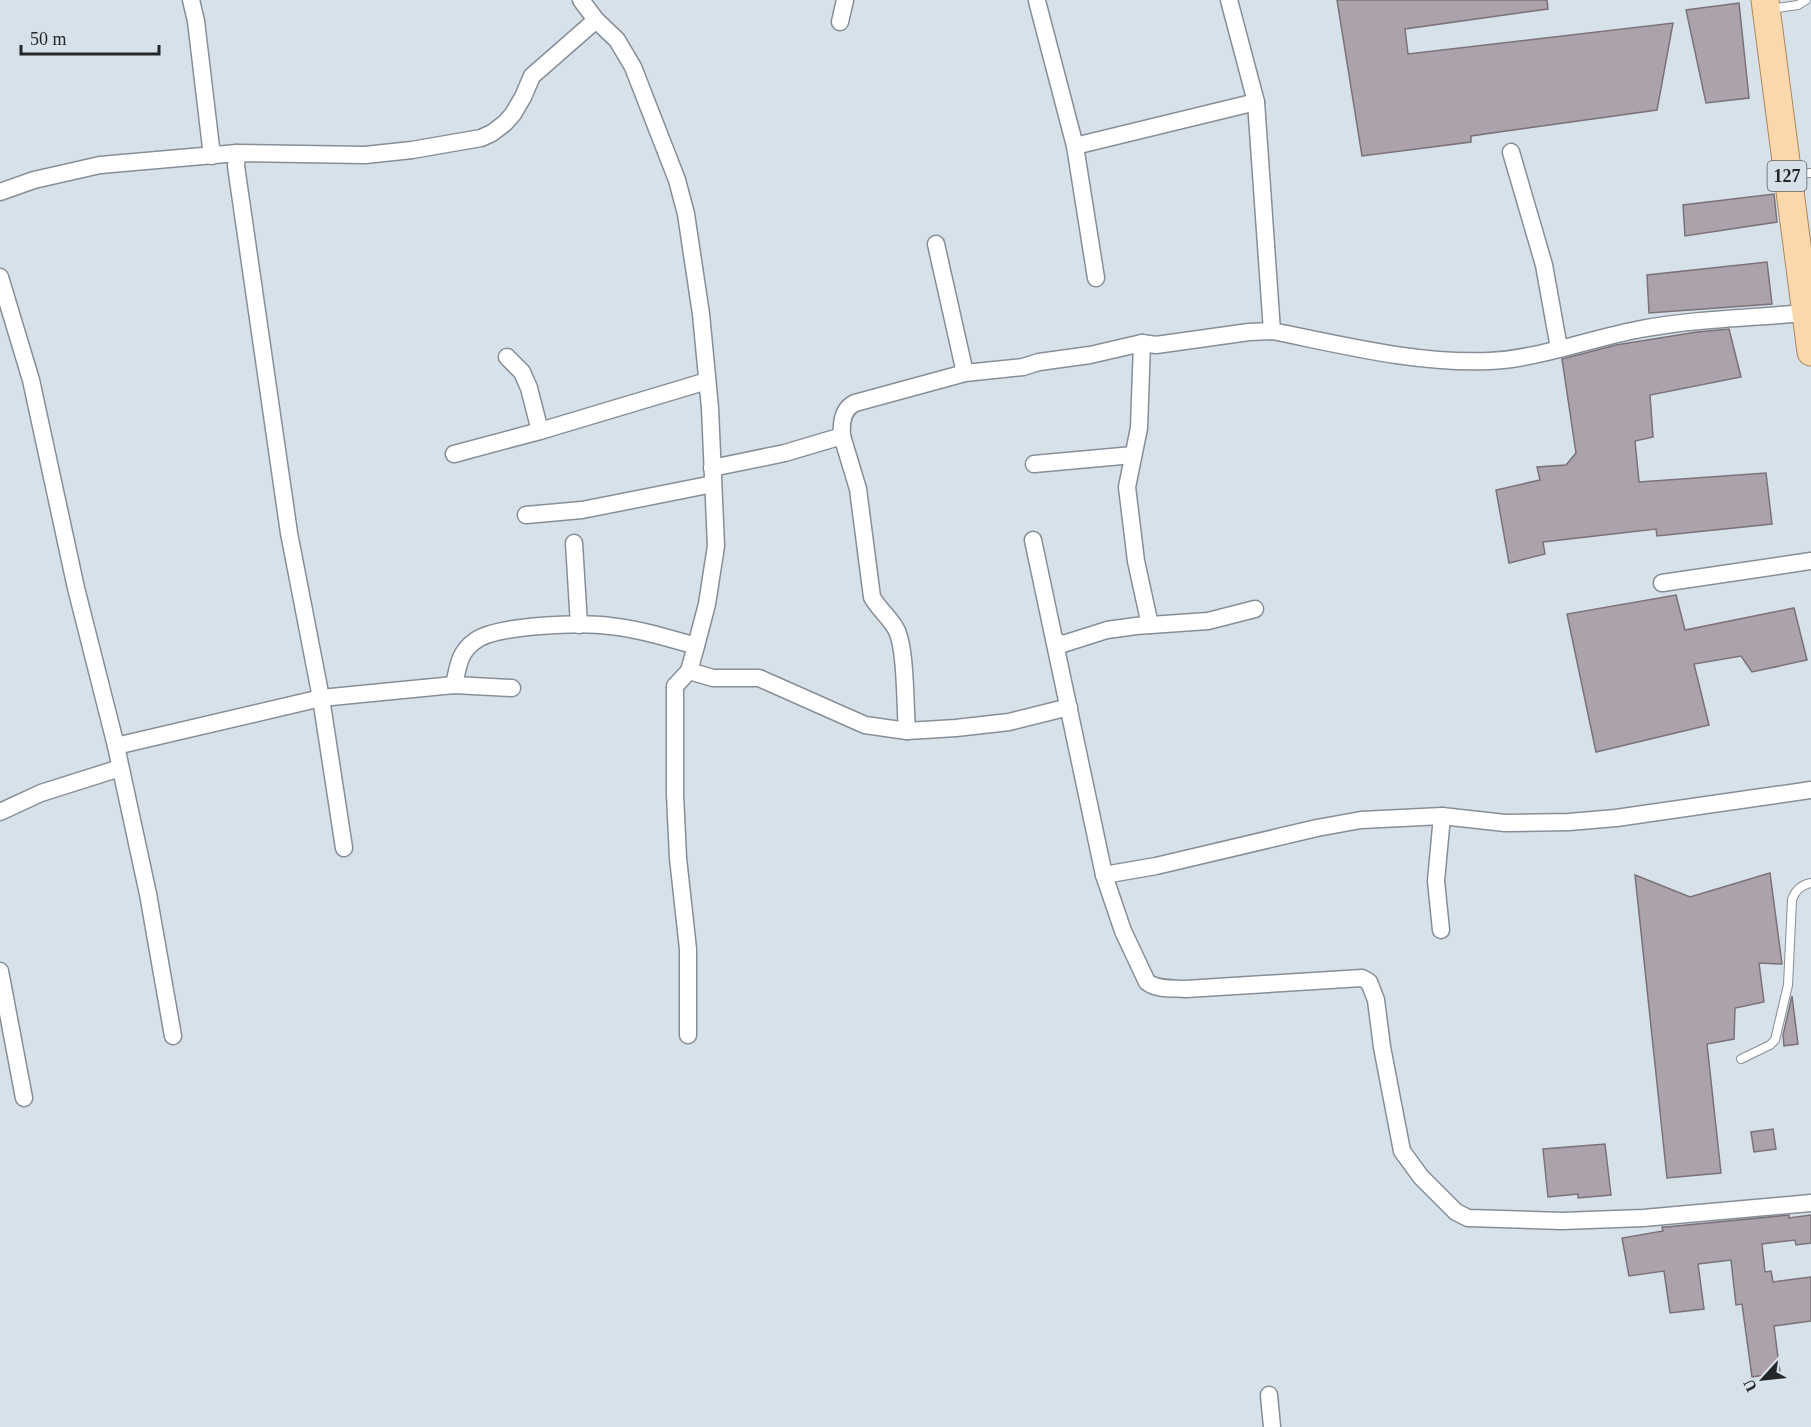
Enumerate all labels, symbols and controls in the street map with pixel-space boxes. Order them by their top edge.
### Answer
scale bar [21,18,159,56]
text: 50 m [30,29,67,49]
road number: 127 [1768,161,1806,191]
north arrow [1733,1349,1793,1409]
text: U [1740,1376,1760,1395]

